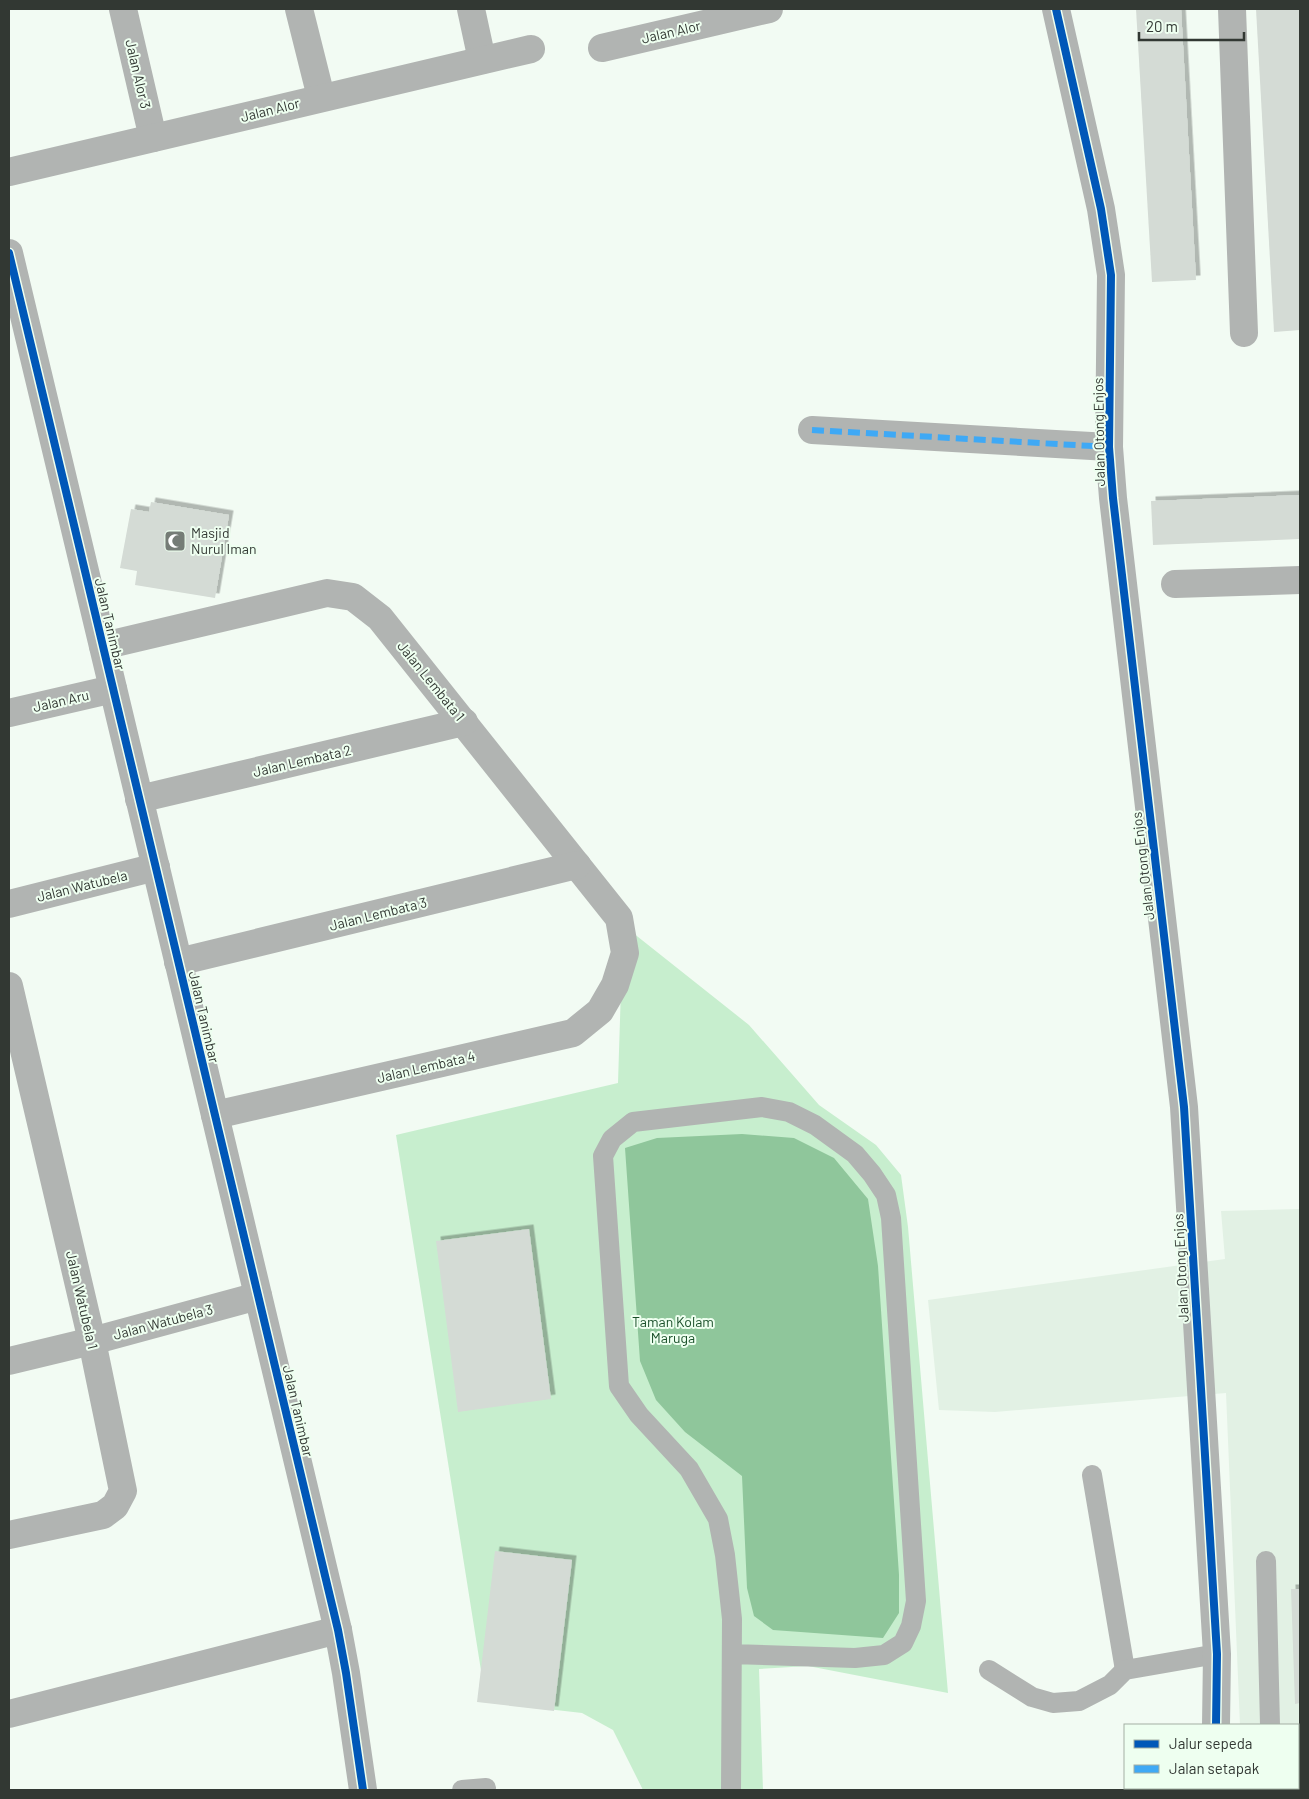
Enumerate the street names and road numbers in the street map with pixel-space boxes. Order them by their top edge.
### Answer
street label: Jalan Alor [640,16,702,47]
street label: Jalan Alor 3 [122,38,155,110]
street label: Jalan Alor [239,94,301,125]
street label: Jalan Otong Enjos [1089,377,1108,487]
street label: Jalan Tanimbar [92,576,129,671]
street label: Jalan Lembata 1 [394,637,469,724]
street label: Jalan Aru [31,686,91,715]
street label: Jalan Lembata 2 [251,741,353,780]
street label: Jalan Otong Enjos [1127,811,1158,921]
street label: Jalan Watubela [35,866,129,905]
street label: Jalan Lembata 3 [327,893,428,934]
street label: Jalan Tanimbar [186,969,223,1064]
street label: Jalan Lembata 4 [375,1047,477,1086]
street label: Jalan Otong Enjos [1169,1213,1192,1323]
street label: Jalan Watubela 1 [63,1249,102,1351]
street label: Jalan Watubela 3 [111,1300,215,1343]
street label: Jalan Tanimbar [280,1363,317,1458]

